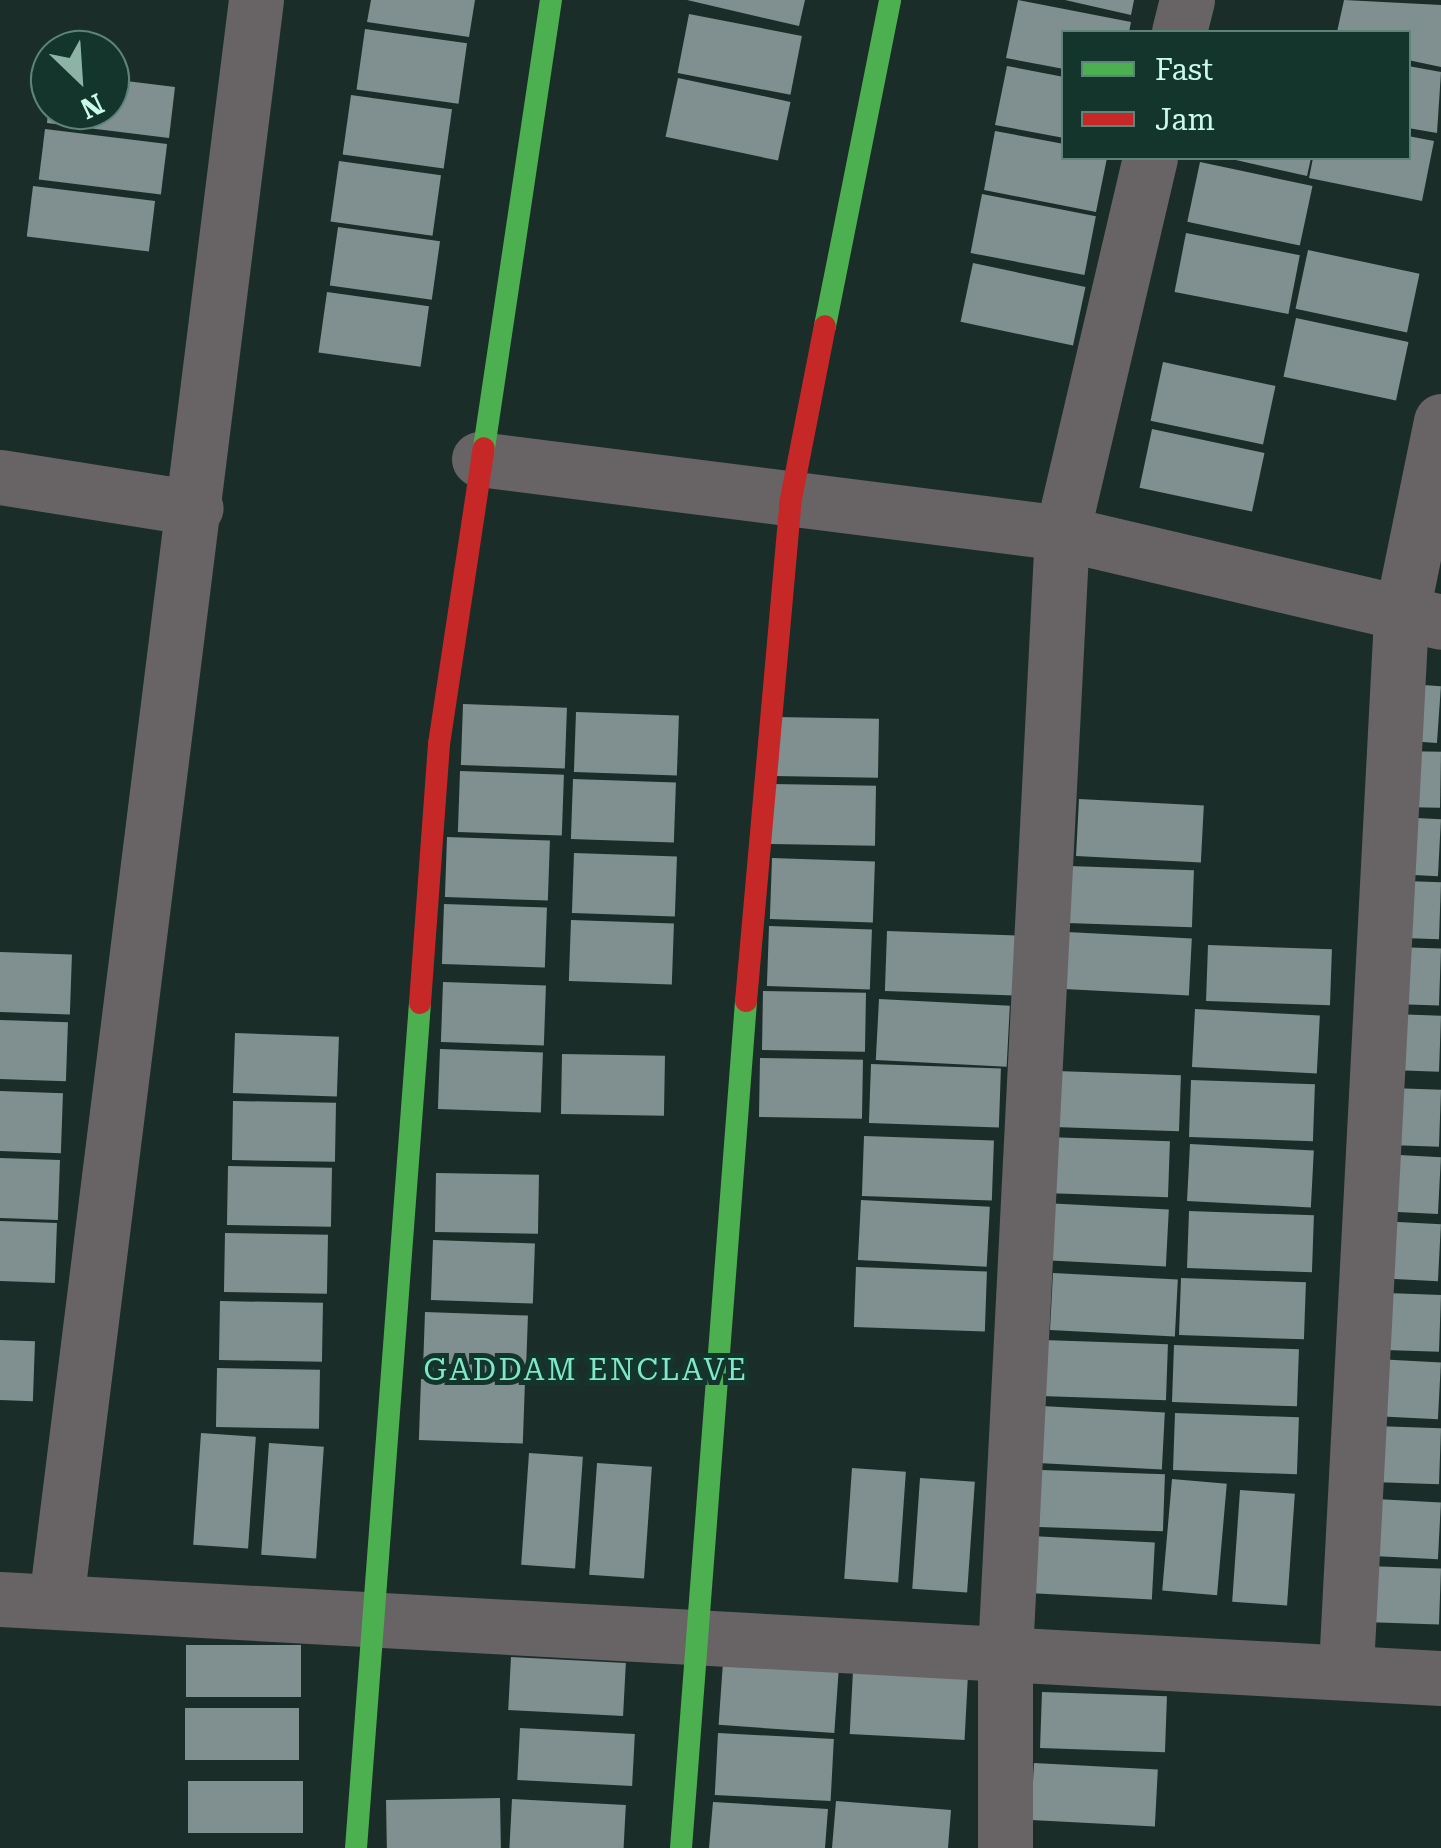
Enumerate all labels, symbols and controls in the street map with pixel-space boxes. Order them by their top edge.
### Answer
north arrow [30,30,130,130]
legend [1061,30,1411,160]
text: Fast [1155,52,1213,87]
text: N [75,86,109,125]
text: Jam [1155,102,1215,137]
district label: GADDAM ENCLAVE [423,1352,749,1388]

